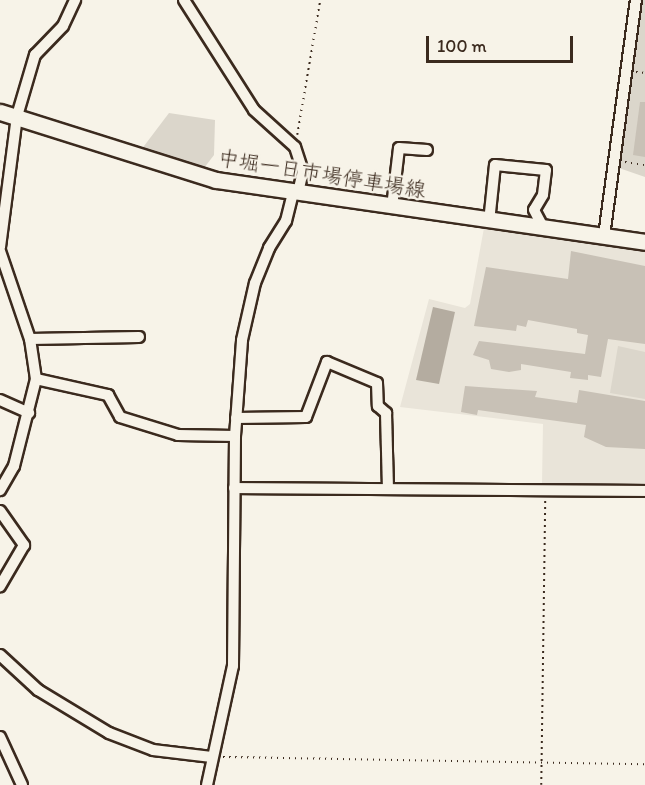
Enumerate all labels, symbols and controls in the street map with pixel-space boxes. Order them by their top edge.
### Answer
scale bar [429,24,576,62]
text: 100 m [437,35,487,57]
street label: 中堀一日市場停車場線 [216,145,428,203]

